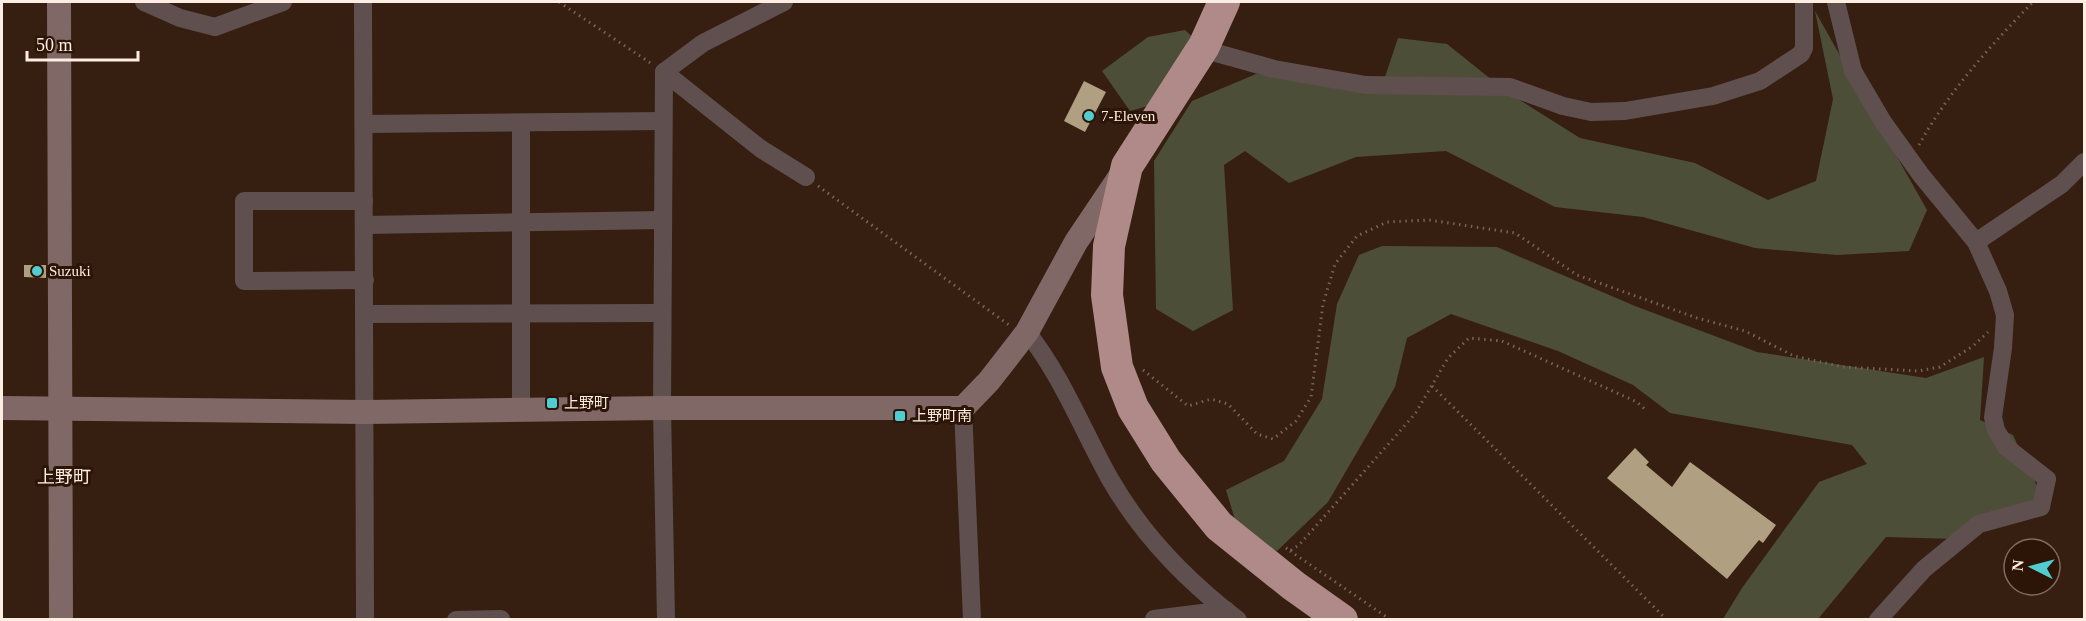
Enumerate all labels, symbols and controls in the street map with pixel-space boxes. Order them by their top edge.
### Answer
scale bar [27,24,138,62]
text: 50 m [36,35,73,55]
place label: 7-Eleven [1101,108,1156,124]
marker: 7-Eleven [1082,109,1096,123]
place label: Suzuki [49,263,91,279]
marker: Suzuki [30,264,44,278]
place label: 上野町 [564,395,609,411]
marker: 上野町 [545,396,559,410]
place label: 上野町南 [912,408,972,424]
marker: 上野町南 [893,409,907,423]
district label: 上野町 [37,467,91,487]
north arrow [2002,537,2062,597]
text: N [2009,558,2027,572]

